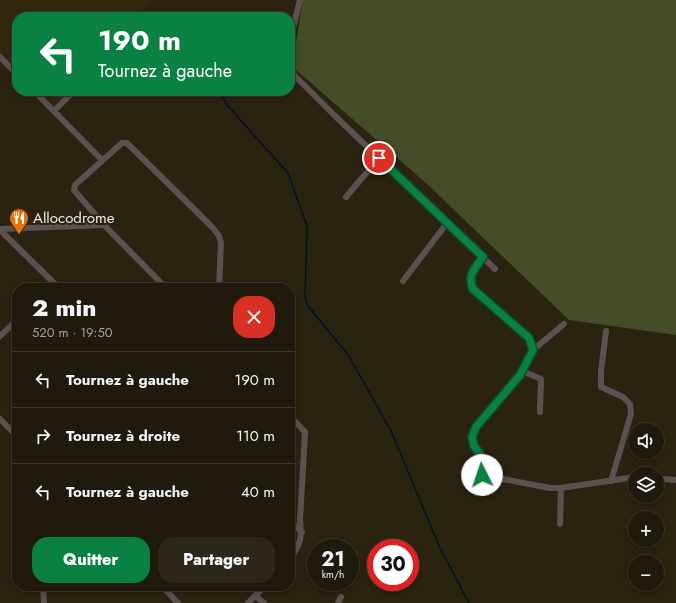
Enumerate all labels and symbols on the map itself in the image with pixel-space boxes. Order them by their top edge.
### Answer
pin [362,141,396,175]
restaurant icon: Allocodrome [8,207,30,235]
place label: Allocodrome [33,207,115,229]
position arrow [461,454,503,496]
speed limit sign: 30 [367,539,419,591]

